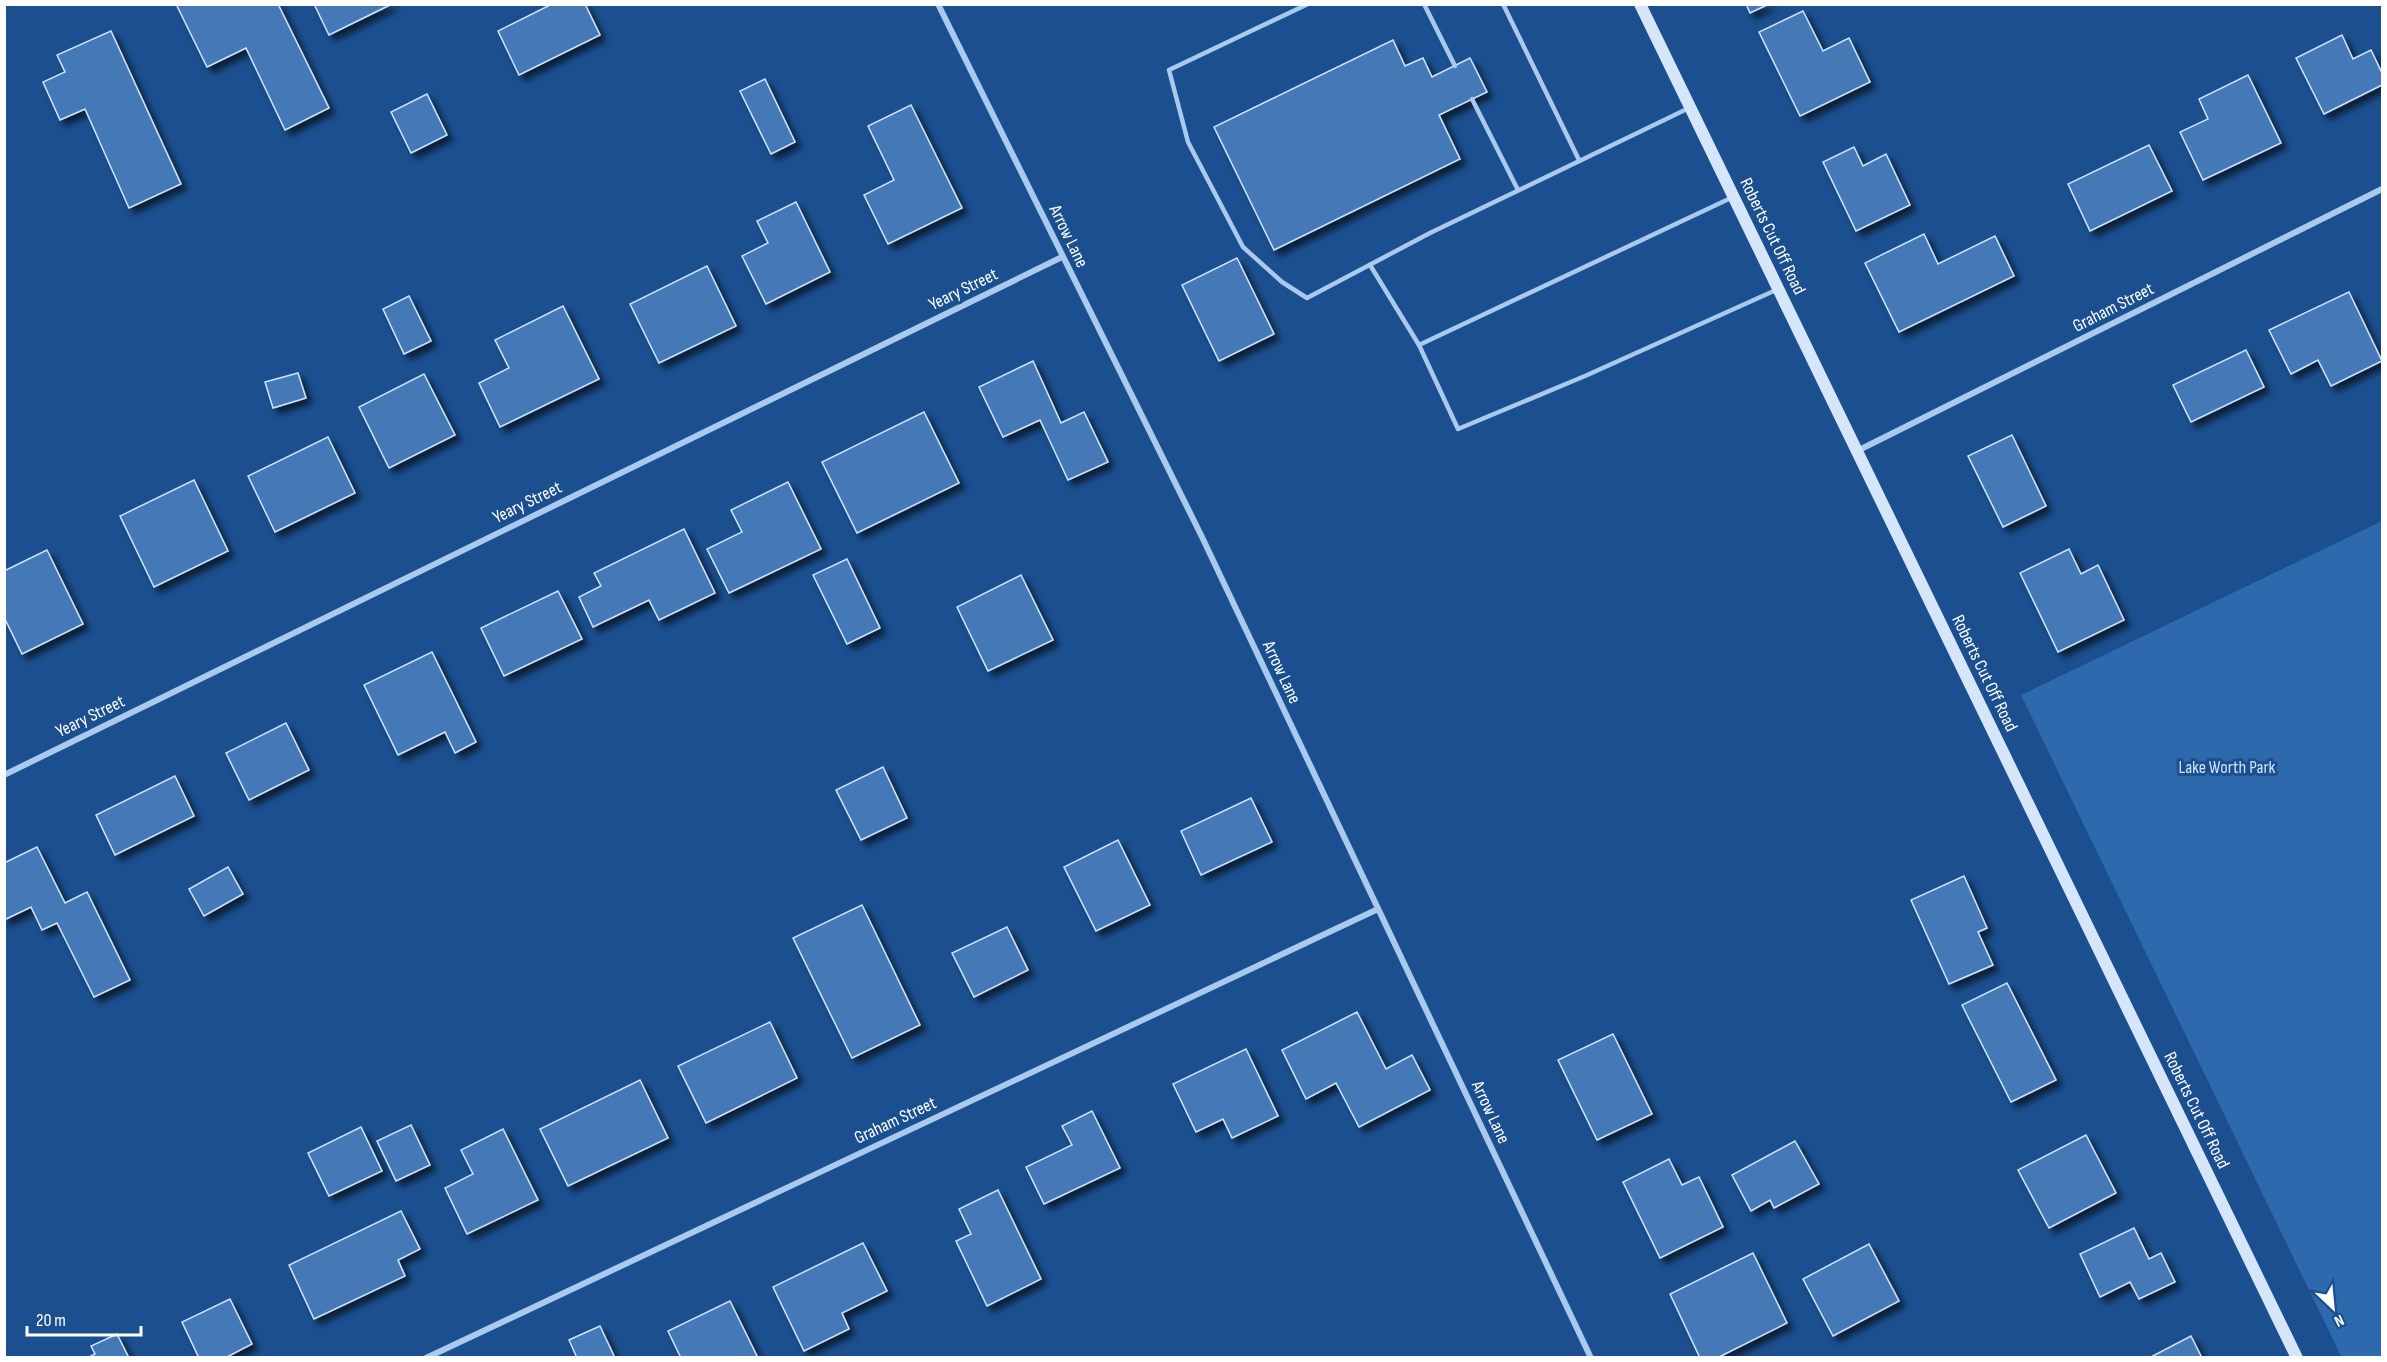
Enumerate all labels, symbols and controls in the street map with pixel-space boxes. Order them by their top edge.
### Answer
street label: Roberts Cut Off Road [1735,175,1810,298]
street label: Arrow Lane [1044,201,1093,271]
street label: Yeary Street [925,264,1001,315]
street label: Graham Street [2069,278,2158,337]
street label: Yeary Street [489,477,565,528]
street label: Roberts Cut Off Road [1947,612,2022,735]
street label: Arrow Lane [1257,637,1305,707]
street label: Yeary Street [52,691,128,742]
park label: Lake Worth Park [2179,757,2276,778]
street label: Roberts Cut Off Road [2159,1049,2234,1172]
street label: Arrow Lane [1466,1077,1514,1147]
street label: Graham Street [851,1092,940,1149]
north arrow [2303,1278,2363,1338]
scale bar [27,1299,141,1337]
text: 20 m [36,1310,66,1331]
text: N [2331,1310,2347,1331]

